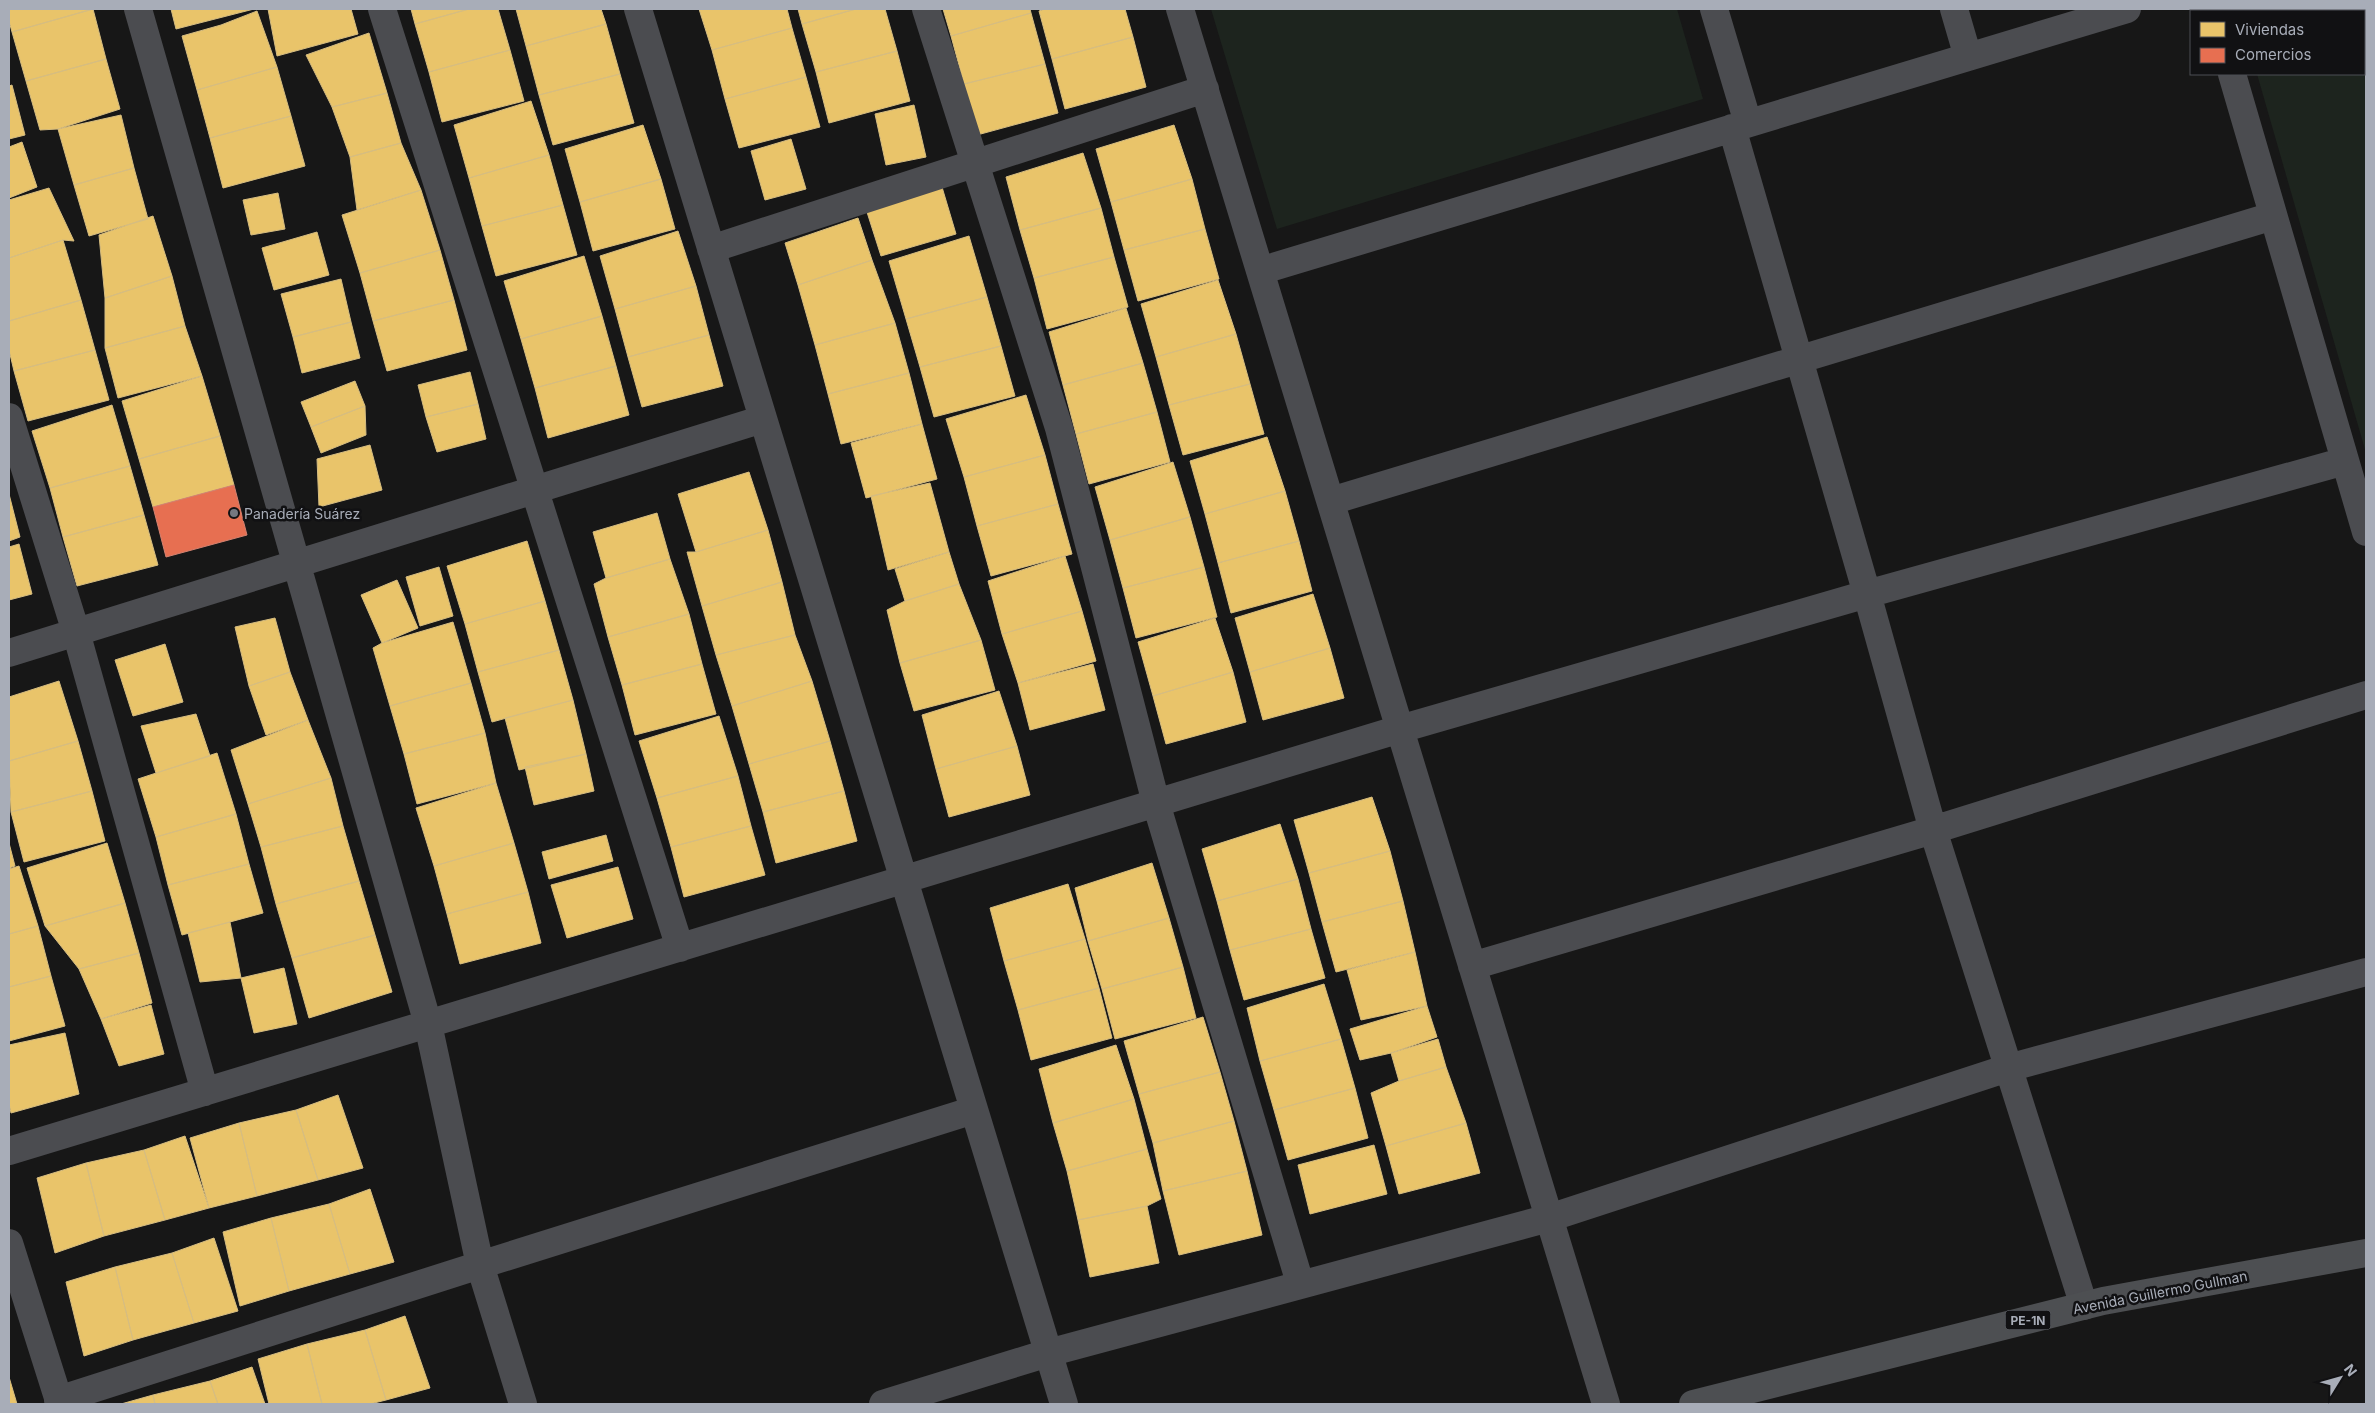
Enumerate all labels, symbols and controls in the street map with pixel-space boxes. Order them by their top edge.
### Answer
legend [2190,10,2365,75]
text: Viviendas [2235,20,2304,39]
text: Comercios [2235,45,2311,64]
place label: Panadería Suárez [244,505,360,522]
marker: Panadería Suárez [228,507,240,519]
street label: Avenida Guillermo Gullman [2071,1267,2249,1317]
road number: PE-1N [2006,1310,2050,1330]
north arrow [2315,1353,2365,1403]
text: N [2341,1360,2361,1379]

